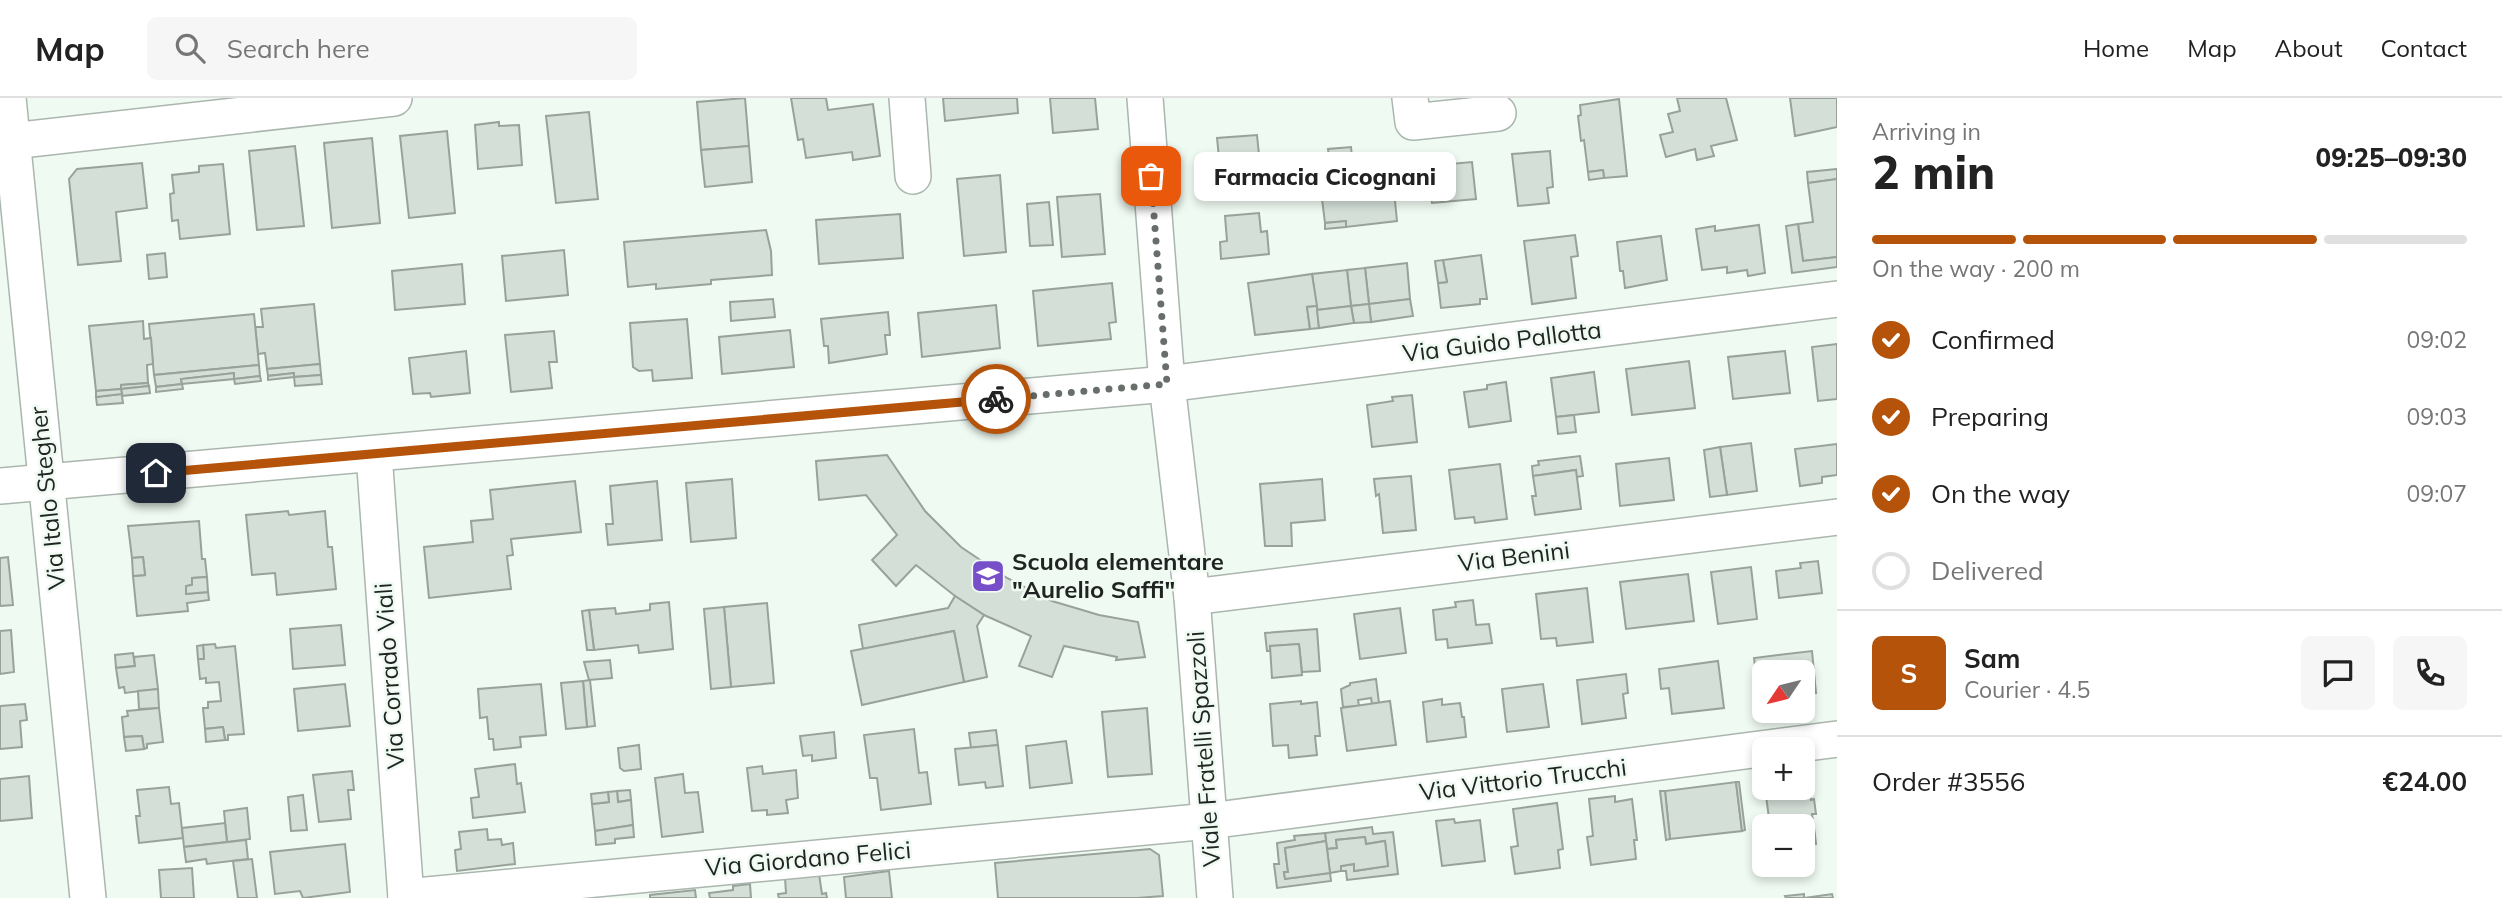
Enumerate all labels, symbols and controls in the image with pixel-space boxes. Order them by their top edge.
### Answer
search box [147,17,637,80]
text: Map [35,28,105,69]
icon: search [171,29,209,67]
text: Search here [227,32,370,65]
text: Home [2083,33,2149,63]
text: Map [2187,33,2237,63]
text: About [2275,33,2343,63]
text: Contact [2381,33,2467,63]
text: Arriving in [1872,117,1981,146]
text: 09:25–09:30 [2316,141,2467,174]
text: 2 min [1872,143,1995,201]
pin [1121,146,1181,206]
callout: Farmacia Cicognani [1193,152,1456,200]
icon: bag [1132,157,1170,195]
text: Farmacia Cicognani [1214,162,1436,191]
text: On the way · 200 m [1872,254,2080,283]
street label: Via Guido Pallotta [1401,314,1603,368]
icon: check [1872,321,1910,359]
text: Confirmed [1931,323,2055,356]
text: 09:02 [2407,325,2467,354]
courier [961,364,1031,434]
icon: bike [977,380,1015,418]
icon: check [1872,398,1910,436]
text: Preparing [1931,400,2049,433]
text: 09:03 [2407,402,2467,431]
street label: Via Italo Stegher [22,405,72,591]
pin [126,443,186,503]
icon: home [137,454,175,492]
icon: check [1872,475,1910,513]
text: On the way [1931,477,2070,510]
text: 09:07 [2407,479,2467,508]
street label: Via Benini [1456,534,1571,578]
place label: Scuola elementare "Aurelio Saffi" [1012,546,1224,604]
text: Delivered [1931,554,2044,587]
school or university icon: Scuola elementare "Aurelio Saffi" [969,557,1007,595]
street label: Via Corrado Viali [368,582,410,770]
street label: Viale Fratelli Spazzoli [1180,630,1226,868]
button: chat [2301,636,2375,710]
button: phone [2393,636,2467,710]
text: Sam [1964,642,2020,675]
text: S [1901,657,1917,690]
north arrow [1752,660,1815,723]
map controls [1752,660,1815,877]
text: Courier · 4.5 [1964,675,2090,704]
button: + [1752,737,1815,800]
street label: Via Vittorio Trucchi [1418,751,1628,807]
text: Order #3556 [1872,765,2025,798]
text: €24.00 [2383,765,2467,798]
button: − [1752,814,1815,877]
street label: Via Giordano Felici [704,834,912,882]

